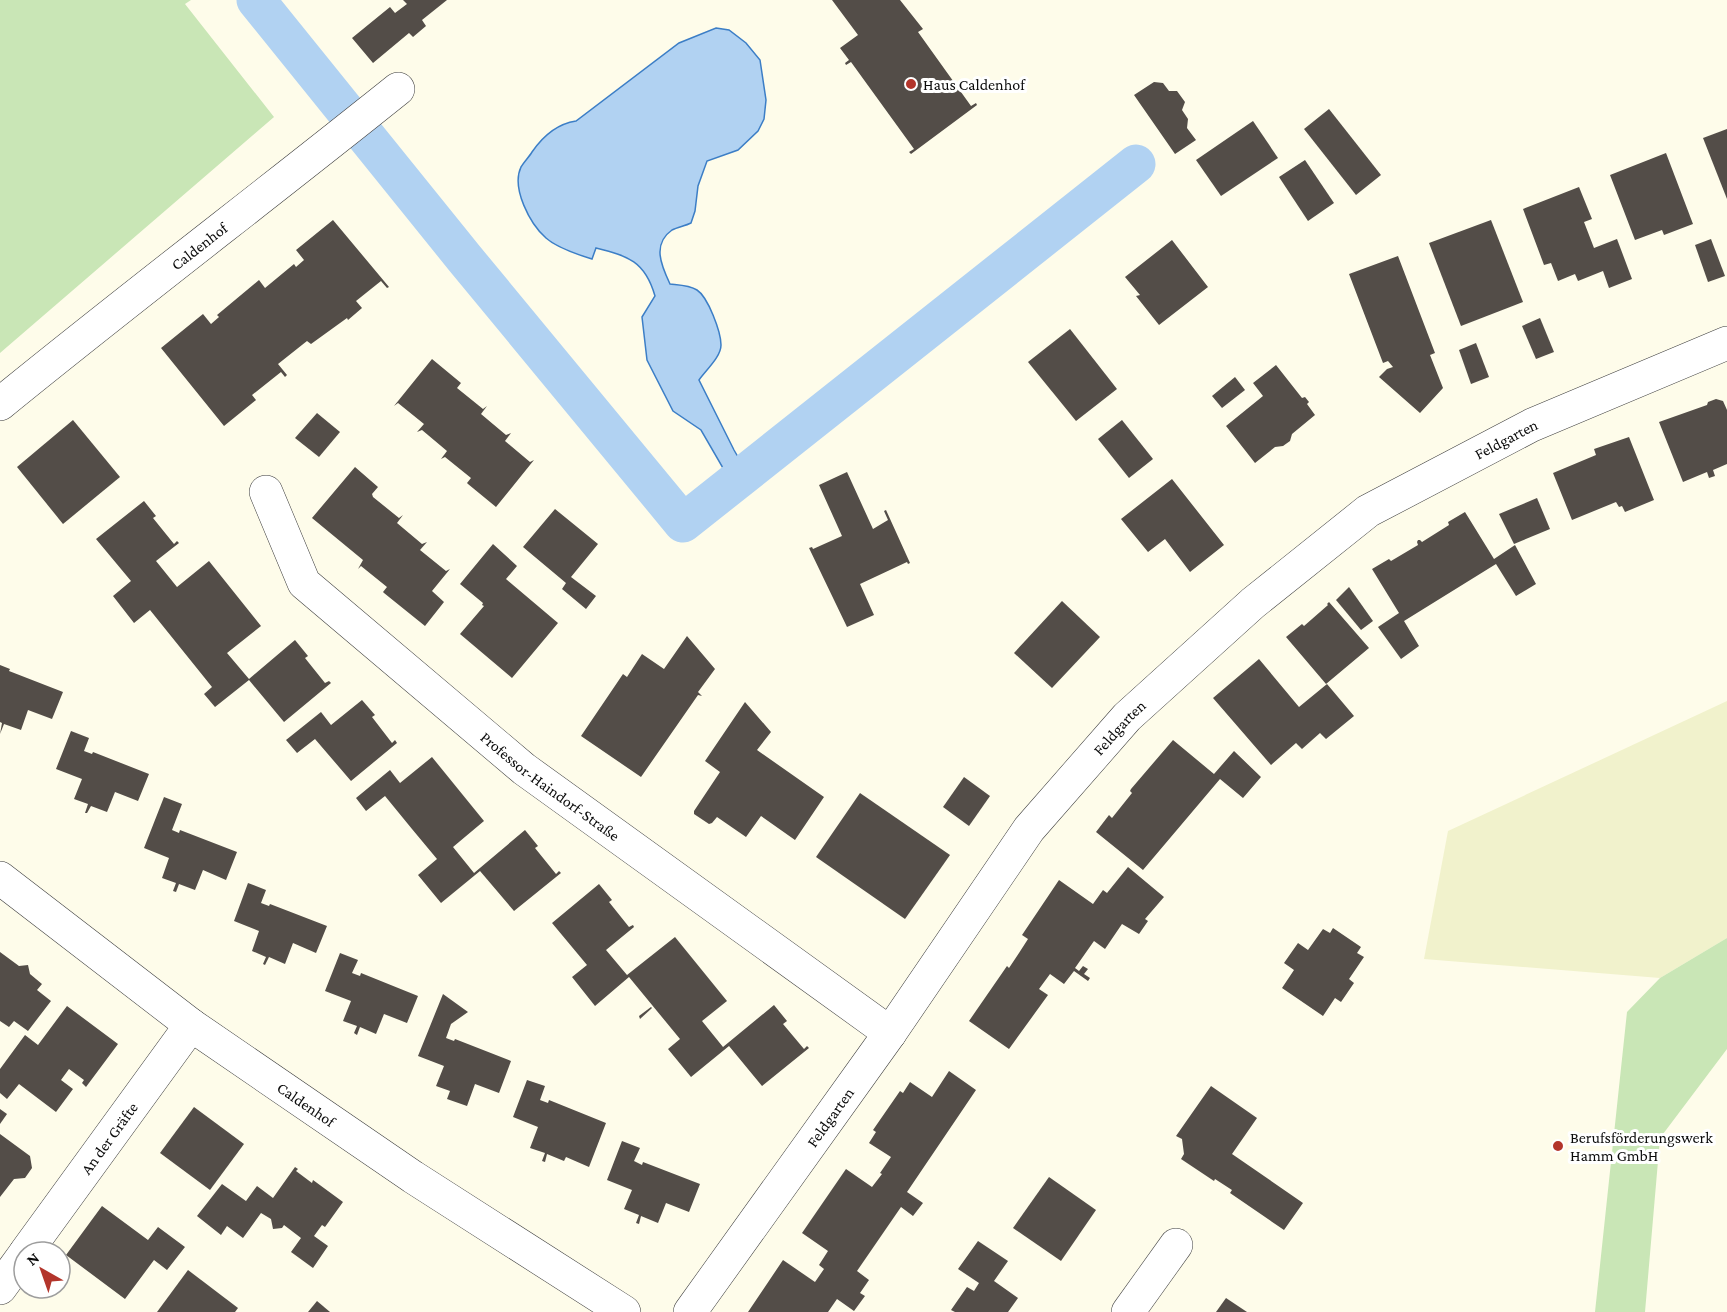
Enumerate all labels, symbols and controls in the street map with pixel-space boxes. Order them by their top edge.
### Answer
place label: Haus Caldenhof [923,76,1026,93]
marker: Haus Caldenhof [904,77,918,91]
street label: Caldenhof [168,218,231,273]
street label: Feldgarten [1472,415,1540,462]
street label: Feldgarten [1089,696,1149,758]
street label: Professor-Haindorf-Straße [478,728,623,844]
street label: Caldenhof [274,1078,340,1131]
street label: Feldgarten [803,1084,857,1150]
street label: An der Gräfte [77,1099,141,1177]
place label: Berufsförderungswerk Hamm GmbH [1570,1129,1713,1164]
marker: Berufsförderungswerk Hamm GmbH [1551,1139,1565,1153]
north arrow [12,1240,72,1300]
text: N [23,1249,42,1269]

